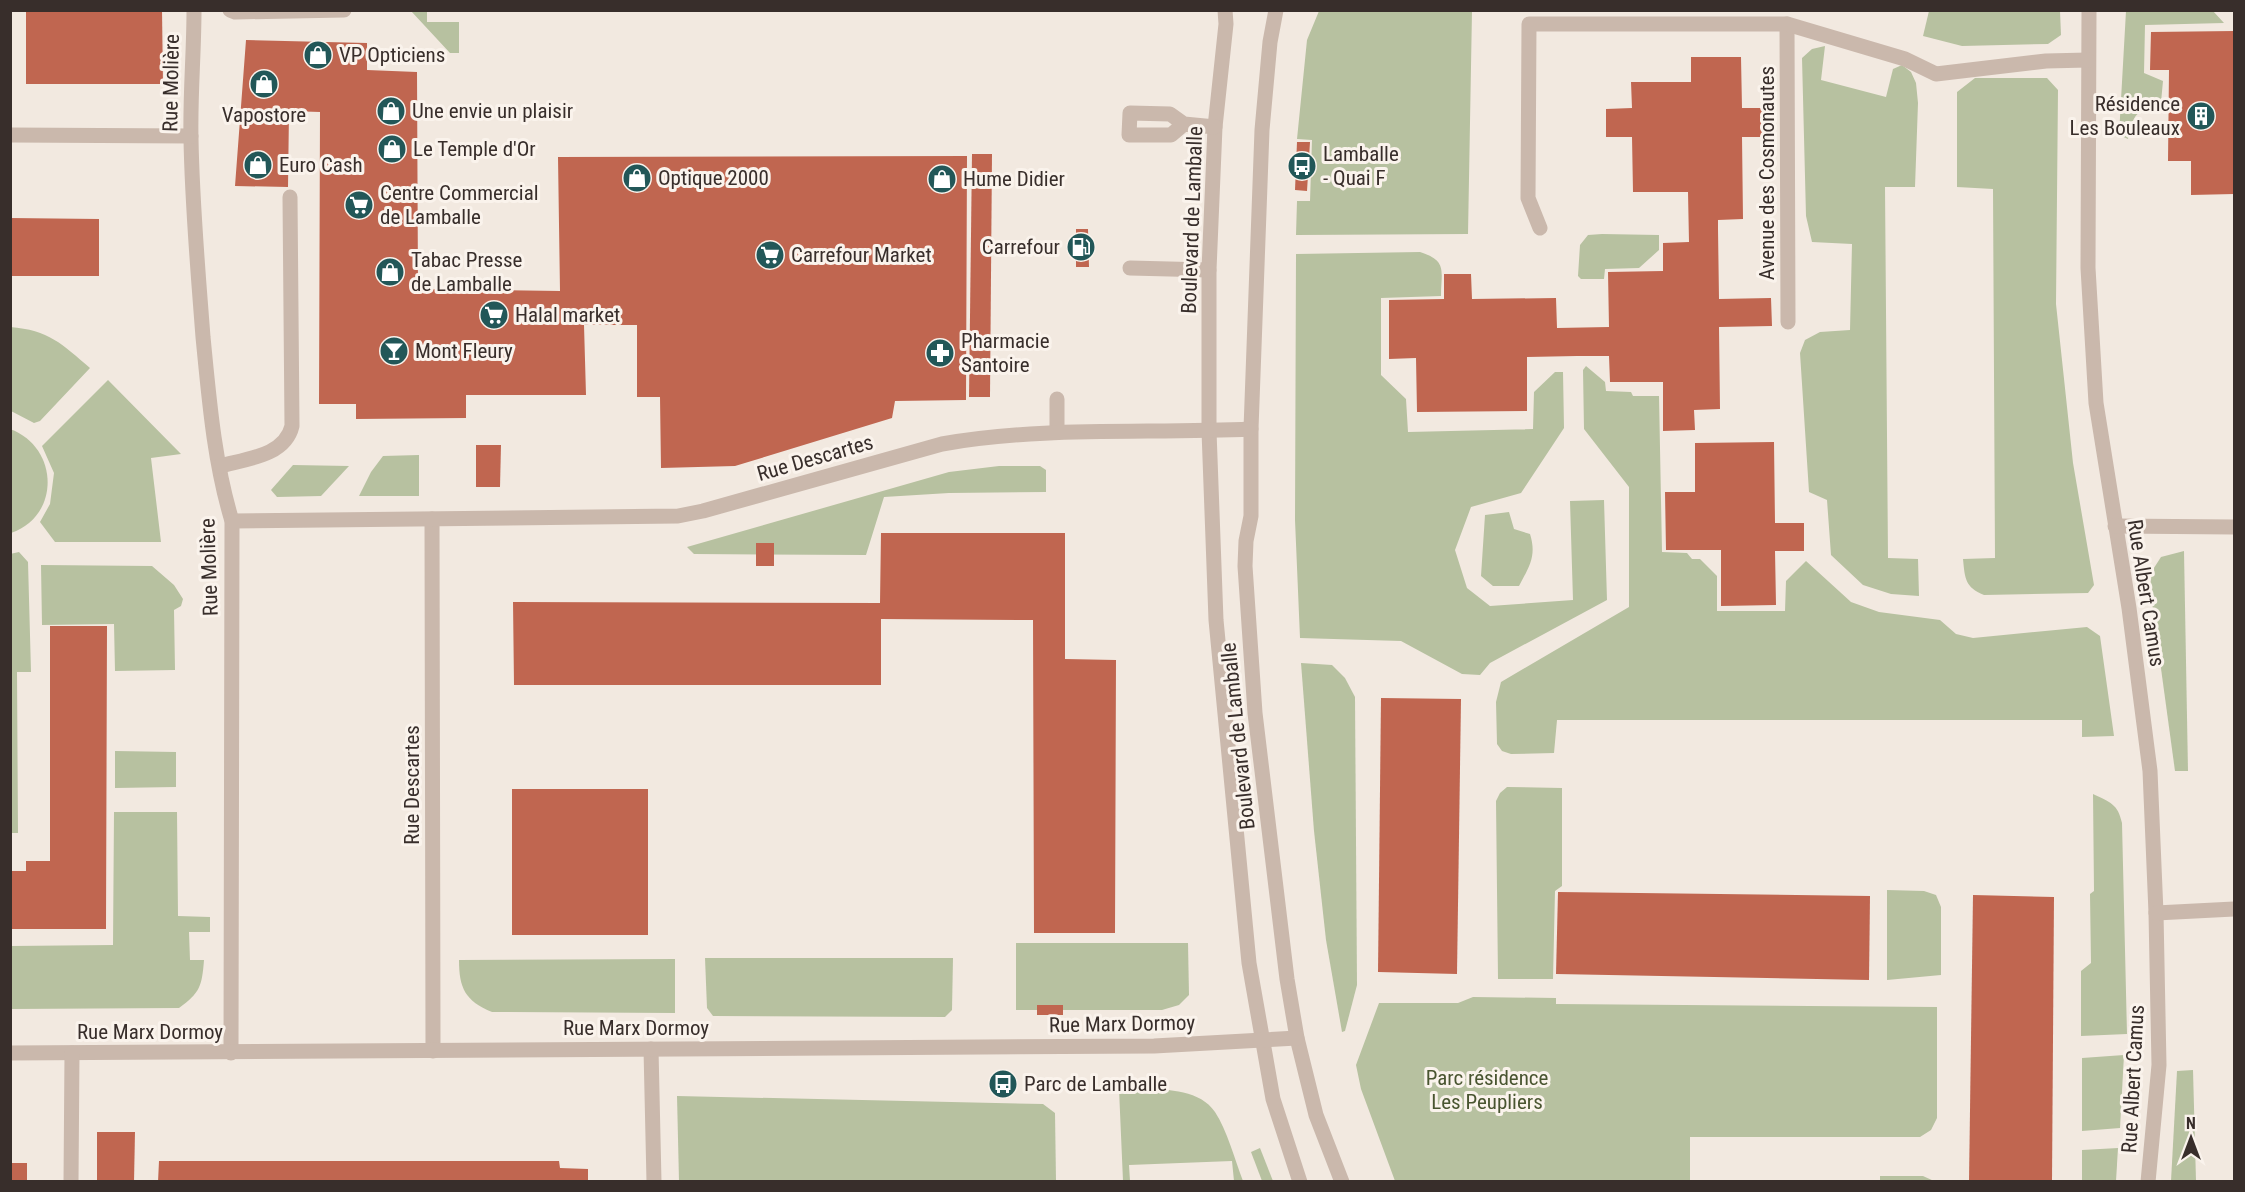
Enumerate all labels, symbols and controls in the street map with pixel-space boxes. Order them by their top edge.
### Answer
street label: Rue Molière [158,34,184,132]
shop icon: VP Opticiens [302,39,334,71]
place label: VP Opticiens [339,43,445,67]
street label: Avenue des Cosmonautes [1755,66,1779,280]
shop icon: Vapostore [248,68,280,100]
place label: Résidence Les Bouleaux [2070,92,2180,140]
shop icon: Une envie un plaisir [375,95,407,127]
place label: Une envie un plaisir [412,99,573,123]
building icon: Résidence Les Bouleaux [2185,100,2217,132]
place label: Vapostore [222,103,306,127]
street label: Boulevard de Lamballe [1177,126,1207,314]
shop icon: Le Temple d'Or [376,133,408,165]
place label: Le Temple d'Or [413,137,536,161]
place label: Lamballe - Quai F [1323,142,1399,190]
shop icon: Euro Cash [242,149,274,181]
bus stop icon: Lamballe - Quai F [1286,150,1318,182]
place label: Euro Cash [279,153,363,177]
shop icon: Optique 2000 [621,162,653,194]
shop icon: Hume Didier [926,163,958,195]
place label: Optique 2000 [658,166,769,190]
place label: Hume Didier [963,167,1065,191]
place label: Centre Commercial de Lamballe [380,181,539,229]
supermarket icon: Centre Commercial de Lamballe [343,189,375,221]
fuel station icon: Carrefour [1065,231,1097,263]
place label: Carrefour [982,235,1060,259]
supermarket icon: Carrefour Market [754,239,786,271]
place label: Carrefour Market [791,243,932,267]
place label: Tabac Presse de Lamballe [411,248,523,296]
shop icon: Tabac Presse de Lamballe [374,256,406,288]
supermarket icon: Halal market [478,299,510,331]
place label: Halal market [515,303,620,327]
place label: Pharmacie Santoire [961,329,1050,377]
bar icon: Mont Fleury [378,335,410,367]
pharmacy icon: Pharmacie Santoire [924,337,956,369]
place label: Mont Fleury [415,339,513,363]
street label: Rue Descartes [754,430,876,486]
street label: Rue Molière [195,518,223,616]
street label: Rue Albert Camus [2123,518,2169,668]
street label: Boulevard de Lamballe [1216,641,1260,831]
street label: Rue Descartes [400,725,424,845]
street label: Rue Albert Camus [2117,1004,2149,1154]
street label: Rue Marx Dormoy [1049,1011,1196,1037]
street label: Rue Marx Dormoy [563,1016,709,1040]
street label: Rue Marx Dormoy [77,1020,223,1044]
park label: Parc résidence Les Peupliers [1426,1066,1549,1114]
bus stop icon: Parc de Lamballe [987,1068,1019,1100]
place label: Parc de Lamballe [1024,1072,1167,1096]
north arrow [2161,1108,2221,1168]
text: N [2186,1114,2196,1133]

